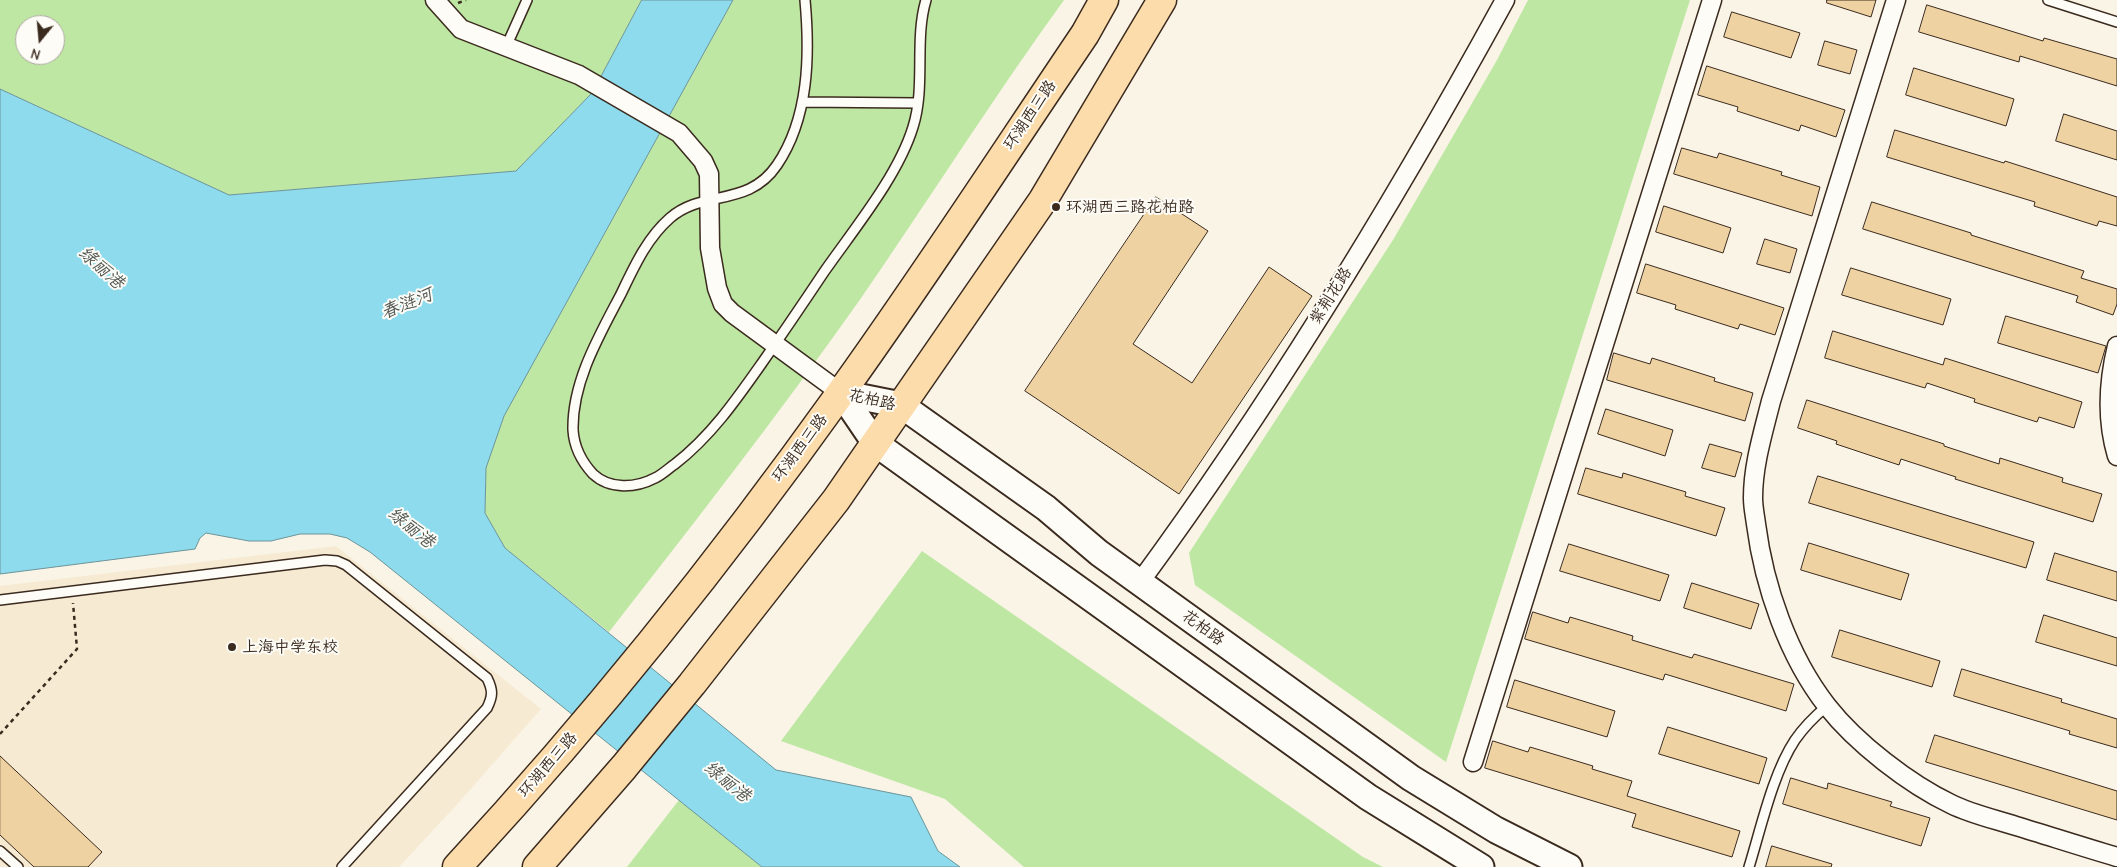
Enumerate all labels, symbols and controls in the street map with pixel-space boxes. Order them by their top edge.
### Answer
north arrow [15,15,65,65]
text: N [29,44,43,63]
street label: 环湖西三路 [1000,76,1060,154]
place label: 环湖西三路花柏路 [1066,197,1194,217]
marker: 环湖西三路花柏路 [1050,201,1062,213]
water label: 绿丽港 [74,242,128,294]
street label: 紫荆花路 [1306,264,1356,328]
water label: 春涟河 [378,284,436,324]
street label: 花柏路 [846,385,898,415]
street label: 环湖西三路 [768,410,832,486]
water label: 绿丽港 [383,503,439,553]
street label: 花柏路 [1178,606,1228,650]
place label: 上海中学东校 [242,637,338,657]
marker: 上海中学东校 [226,641,238,653]
street label: 环湖西三路 [515,729,581,801]
water label: 绿丽港 [699,757,755,807]

